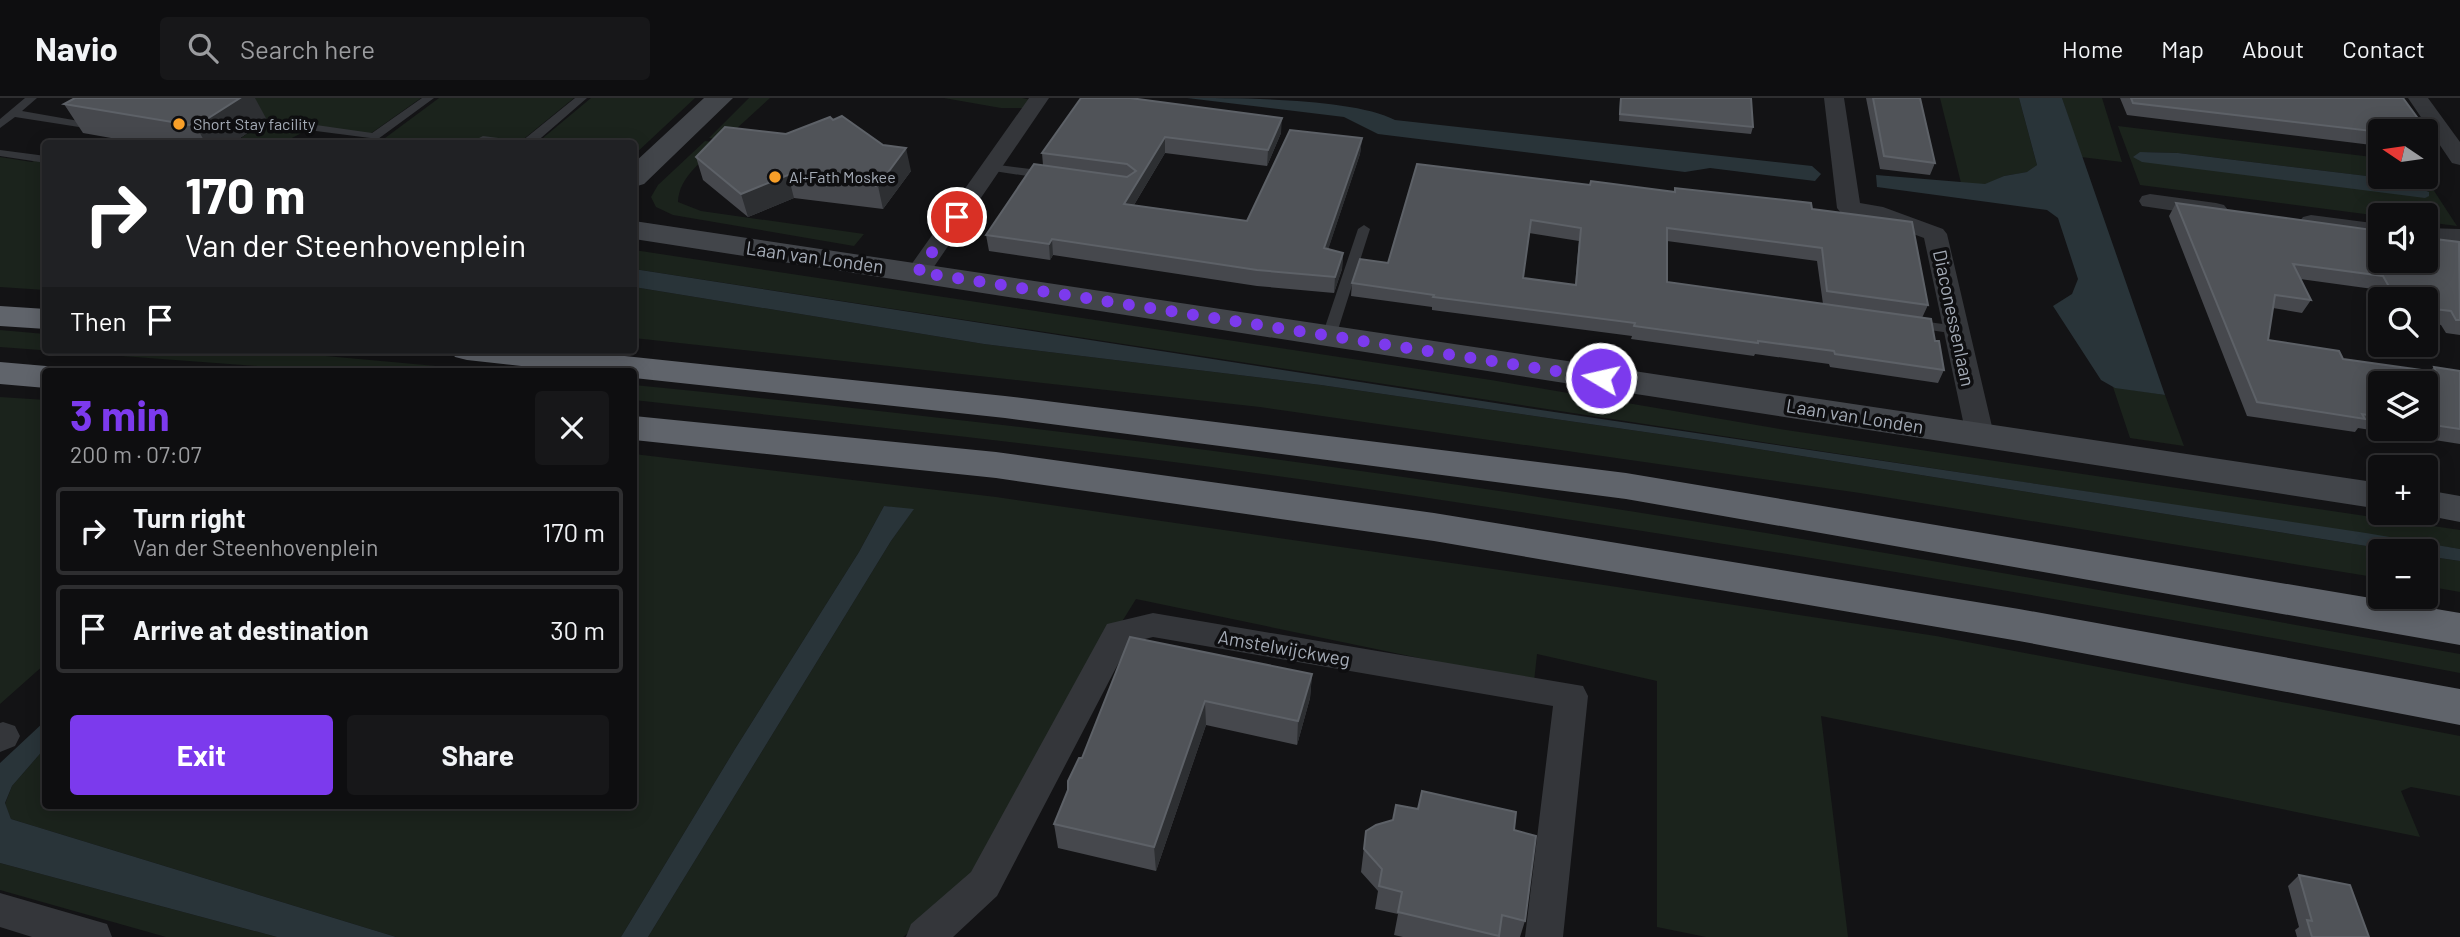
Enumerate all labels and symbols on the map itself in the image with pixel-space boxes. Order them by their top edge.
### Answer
place label: Short Stay facility [193,114,316,133]
marker: Short Stay facility [171,116,187,132]
north arrow [2368,119,2438,189]
place label: Al-Fath Moskee [789,167,896,186]
marker: Al-Fath Moskee [767,169,783,185]
pin [927,187,987,247]
street label: Laan van Londen [745,235,885,278]
street label: Diaconessenlaan [1929,248,1980,388]
position arrow [1564,341,1638,415]
street label: Laan van Londen [1785,393,1925,438]
street label: Amstelwijckweg [1216,625,1352,670]

